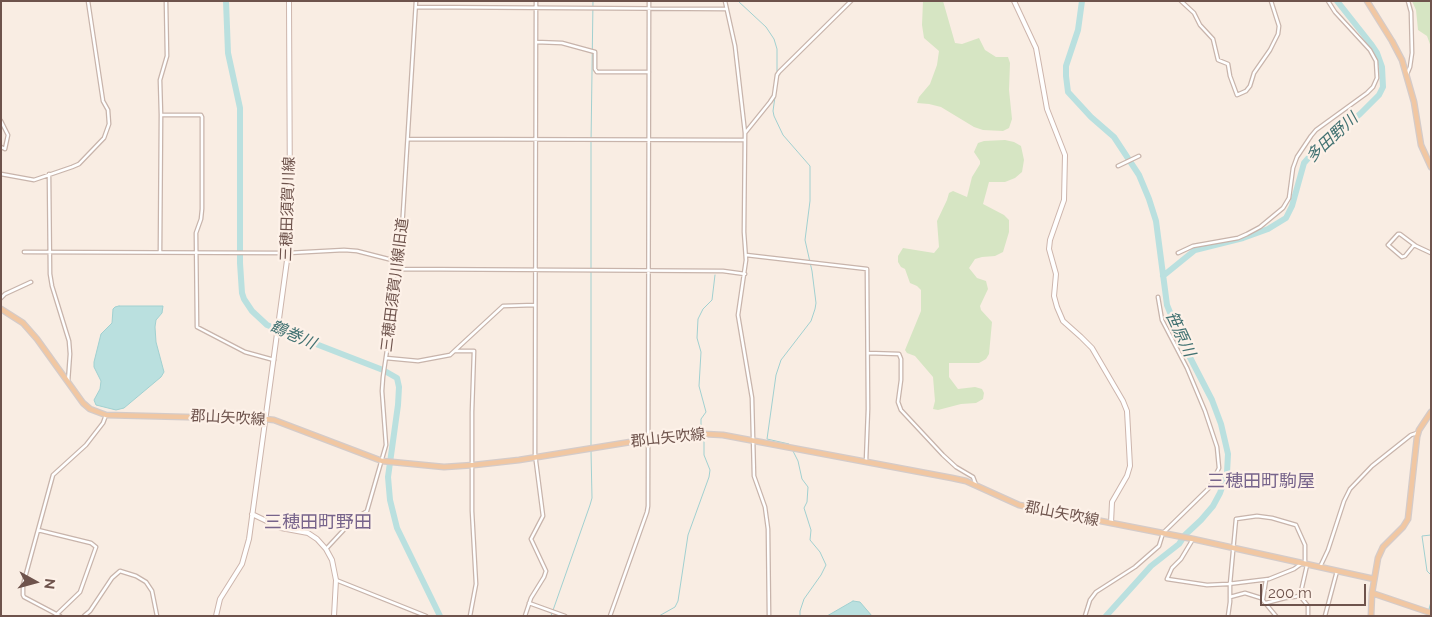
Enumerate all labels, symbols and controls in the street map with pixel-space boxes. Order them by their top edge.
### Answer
water label: 多田野川 [1302,109,1362,167]
street label: 三穂田須賀川線 [277,156,299,262]
street label: 三穂田須賀川線旧道 [378,217,412,353]
water label: 笹原川 [1161,308,1199,360]
water label: 鶴巻川 [267,316,319,354]
street label: 郡山矢吹線 [190,407,266,429]
street label: 郡山矢吹線 [630,425,706,451]
district label: 三穂田町駒屋 [1207,471,1315,493]
street label: 郡山矢吹線 [1023,498,1101,530]
district label: 三穂田町野田 [264,512,372,534]
north arrow [10,557,60,607]
scale bar [1262,574,1368,606]
text: N [41,578,58,590]
text: 200 m [1268,584,1312,602]

